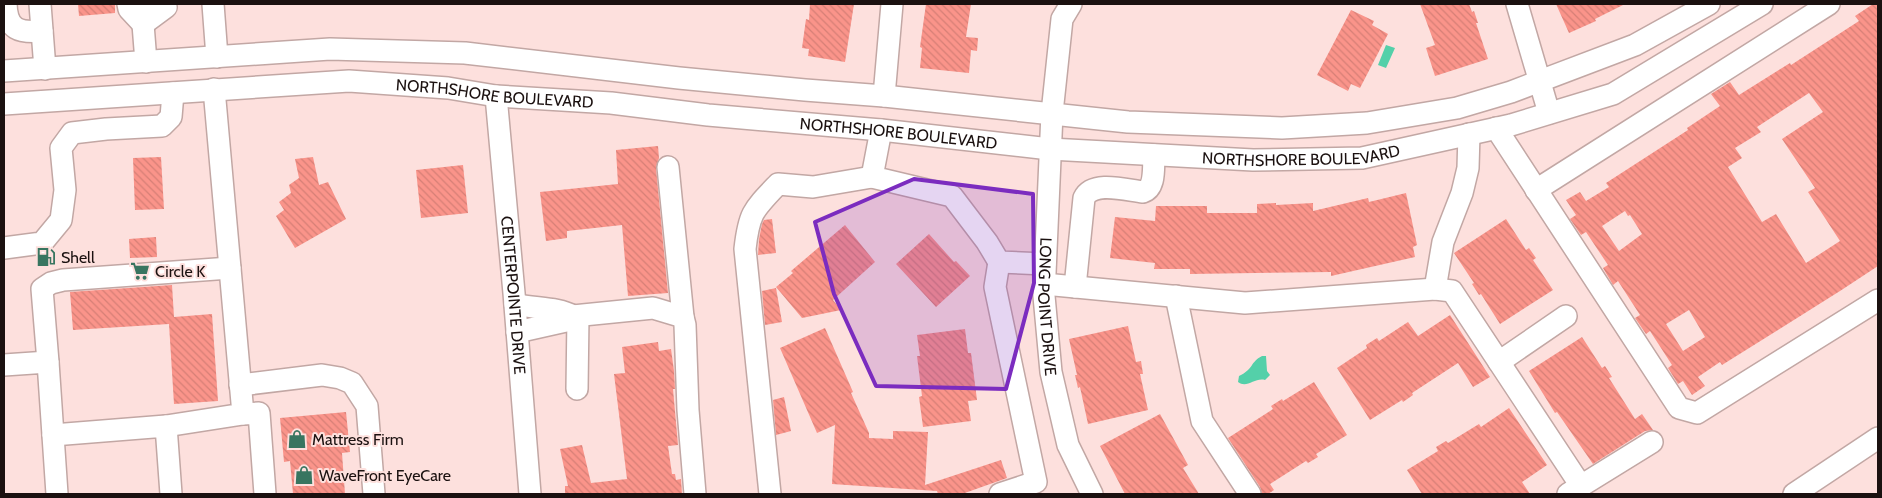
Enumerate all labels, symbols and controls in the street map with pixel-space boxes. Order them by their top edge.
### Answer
street label: NORTHSHORE BOULEVARD [395,75,594,112]
street label: NORTHSHORE BOULEVARD [799,114,998,153]
street label: NORTHSHORE BOULEVARD [1202,141,1402,170]
street label: CENTERPOINTE DRIVE [497,215,529,375]
street label: LONG POINT DRIVE [1034,237,1060,377]
fuel station icon: Shell [35,246,57,268]
place label: Shell [61,248,95,267]
supermarket icon: Circle K [129,260,151,282]
place label: Circle K [155,262,205,281]
shop icon: Mattress Firm [286,428,308,450]
place label: Mattress Firm [312,430,404,449]
shop icon: WaveFront EyeCare [293,464,315,486]
place label: WaveFront EyeCare [319,466,451,485]

